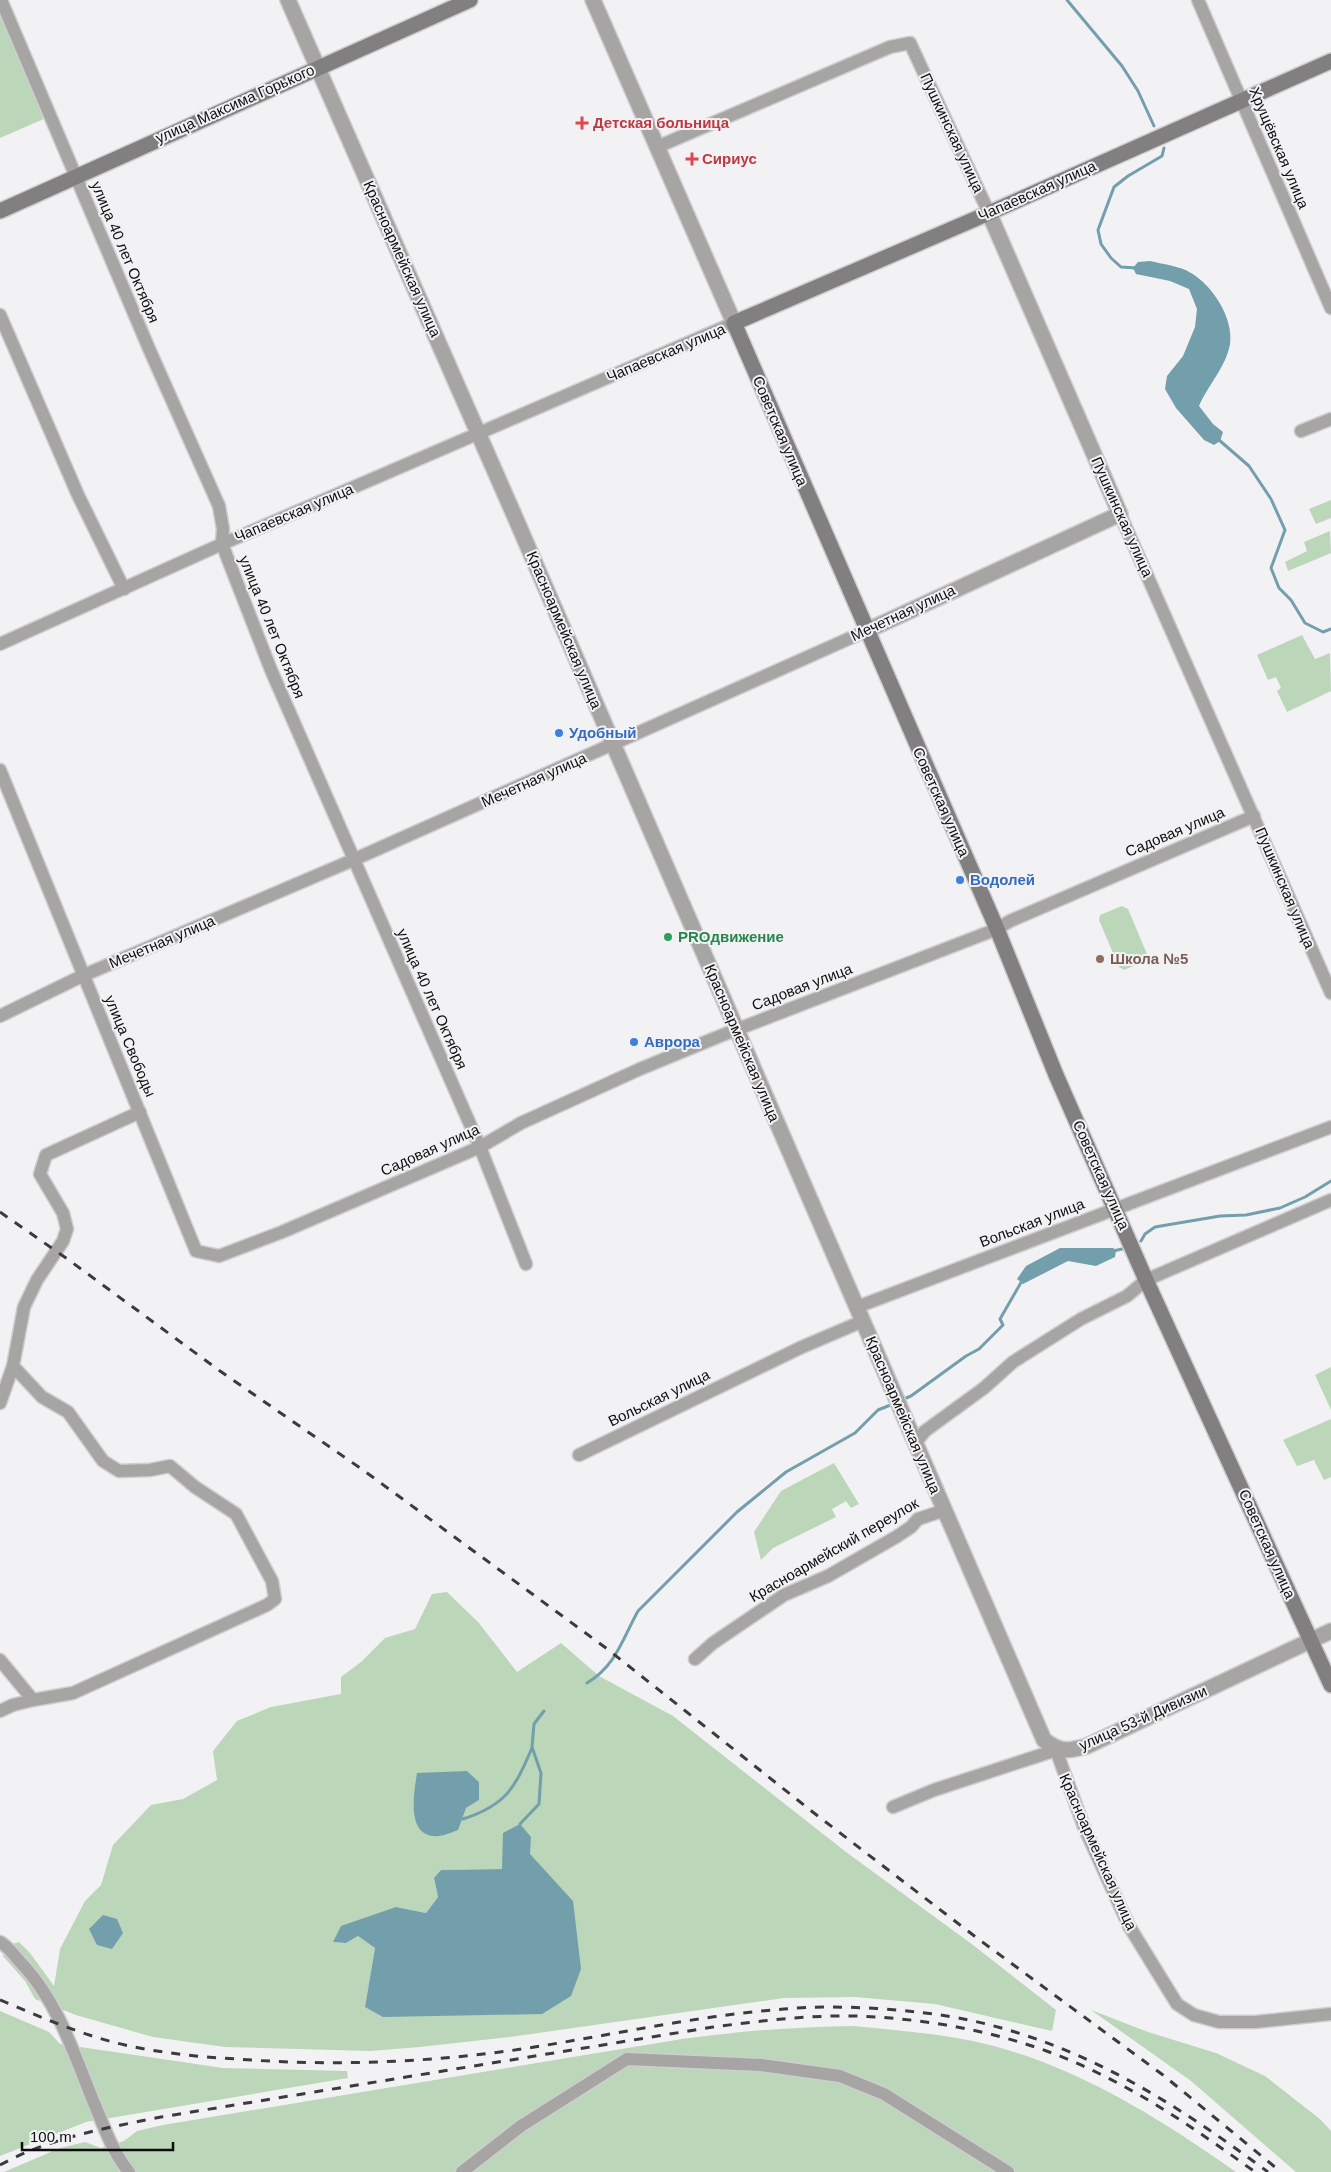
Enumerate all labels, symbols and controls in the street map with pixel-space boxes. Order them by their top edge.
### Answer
street label: улица Максима Горького [153,61,317,146]
street label: Пушкинская улица [917,70,988,196]
street label: Хрущёвская улица [1246,84,1313,212]
place label: Детская больница [593,114,730,131]
marker: Детская больница [575,116,589,130]
place label: Сириус [702,150,757,167]
marker: Сириус [686,153,698,165]
street label: Чапаевская улица [975,157,1099,224]
street label: улица 40 лет Октября [88,178,163,325]
street label: Красноармейская улица [360,178,445,340]
street label: Чапаевская улица [604,320,728,385]
street label: Советская улица [750,373,812,489]
street label: Пушкинская улица [1088,454,1157,580]
street label: Чапаевская улица [232,480,356,545]
street label: Красноармейская улица [524,548,606,712]
street label: улица 40 лет Октября [236,553,309,701]
street label: Мечетная улица [848,581,958,644]
place label: Удобный [569,724,636,741]
marker: Удобный [553,727,565,739]
street label: Советская улица [910,745,973,860]
street label: Мечетная улица [479,748,590,810]
street label: Садовая улица [1123,803,1228,860]
street label: Пушкинская улица [1252,825,1319,951]
place label: Водолей [970,871,1035,888]
marker: Водолей [954,874,966,886]
street label: Мечетная улица [106,911,218,971]
street label: улица 40 лет Октября [394,926,471,1072]
place label: PROдвижение [678,928,784,945]
marker: PROдвижение [662,931,674,943]
place label: Школа №5 [1110,950,1188,967]
marker: Школа №5 [1094,953,1106,965]
street label: Садовая улица [749,959,855,1013]
street label: Красноармейская улица [702,961,784,1125]
street label: улица Свободы [101,993,159,1099]
place label: Аврора [644,1033,701,1050]
marker: Аврора [628,1036,640,1048]
street label: Советская улица [1070,1118,1133,1233]
street label: Садовая улица [378,1120,482,1179]
street label: Вольская улица [977,1195,1087,1250]
street label: Красноармейская улица [863,1333,945,1497]
street label: Вольская улица [605,1365,713,1429]
street label: Советская улица [1236,1487,1299,1602]
street label: Красноармейский переулок [746,1494,922,1605]
street label: улица 53-й Дивизии [1076,1682,1209,1753]
street label: Красноармейская улица [1056,1771,1141,1933]
scale bar [22,2120,174,2152]
text: 100 m [30,2128,72,2145]

